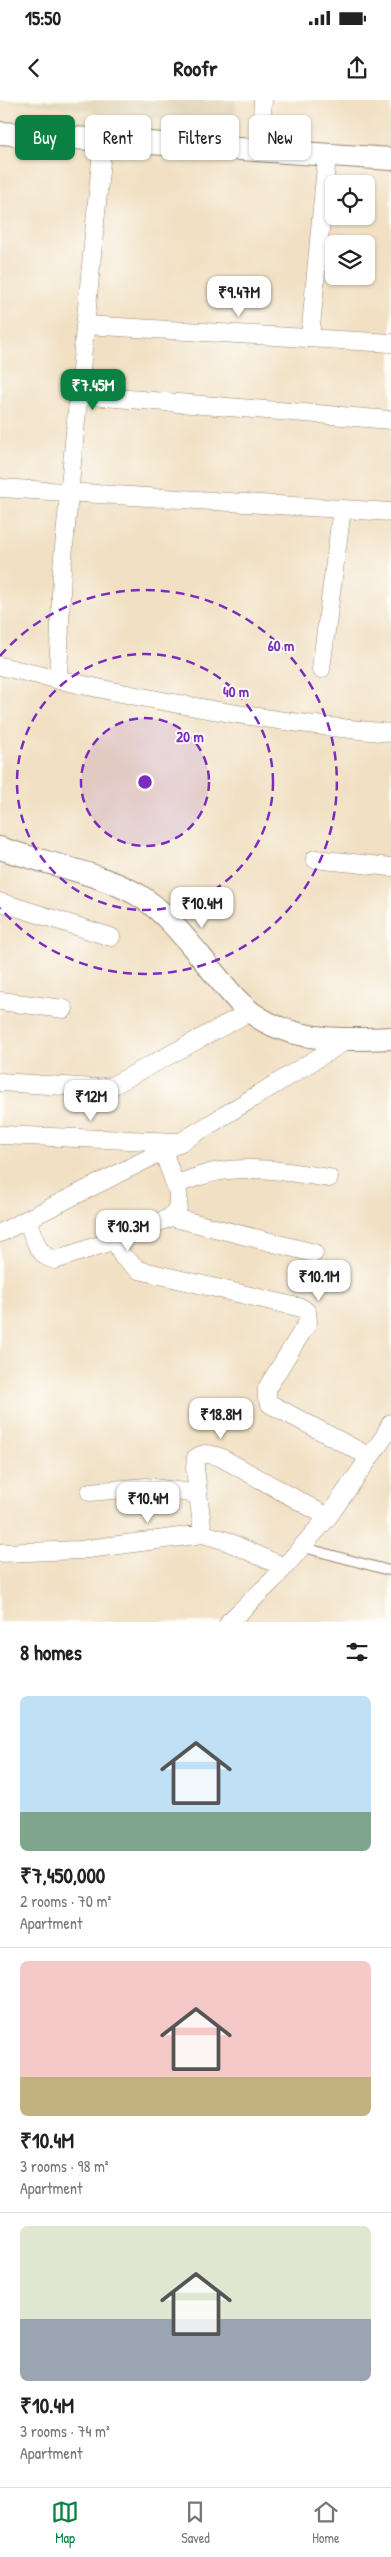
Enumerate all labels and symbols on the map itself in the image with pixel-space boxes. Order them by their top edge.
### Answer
pin: ₹9.47M [198,276,280,318]
pin: ₹7.45M [52,368,134,411]
text: 60 m [268,635,294,656]
text: 40 m [223,681,249,702]
text: 20 m [176,726,204,747]
centre of rings [136,773,154,791]
pin: ₹10.4M [161,886,243,929]
pin: ₹12M [61,1080,121,1122]
pin: ₹10.3M [87,1210,169,1252]
pin: ₹10.1M [278,1260,360,1302]
pin: ₹18.8M [180,1398,262,1440]
pin: ₹10.4M [107,1482,189,1524]

